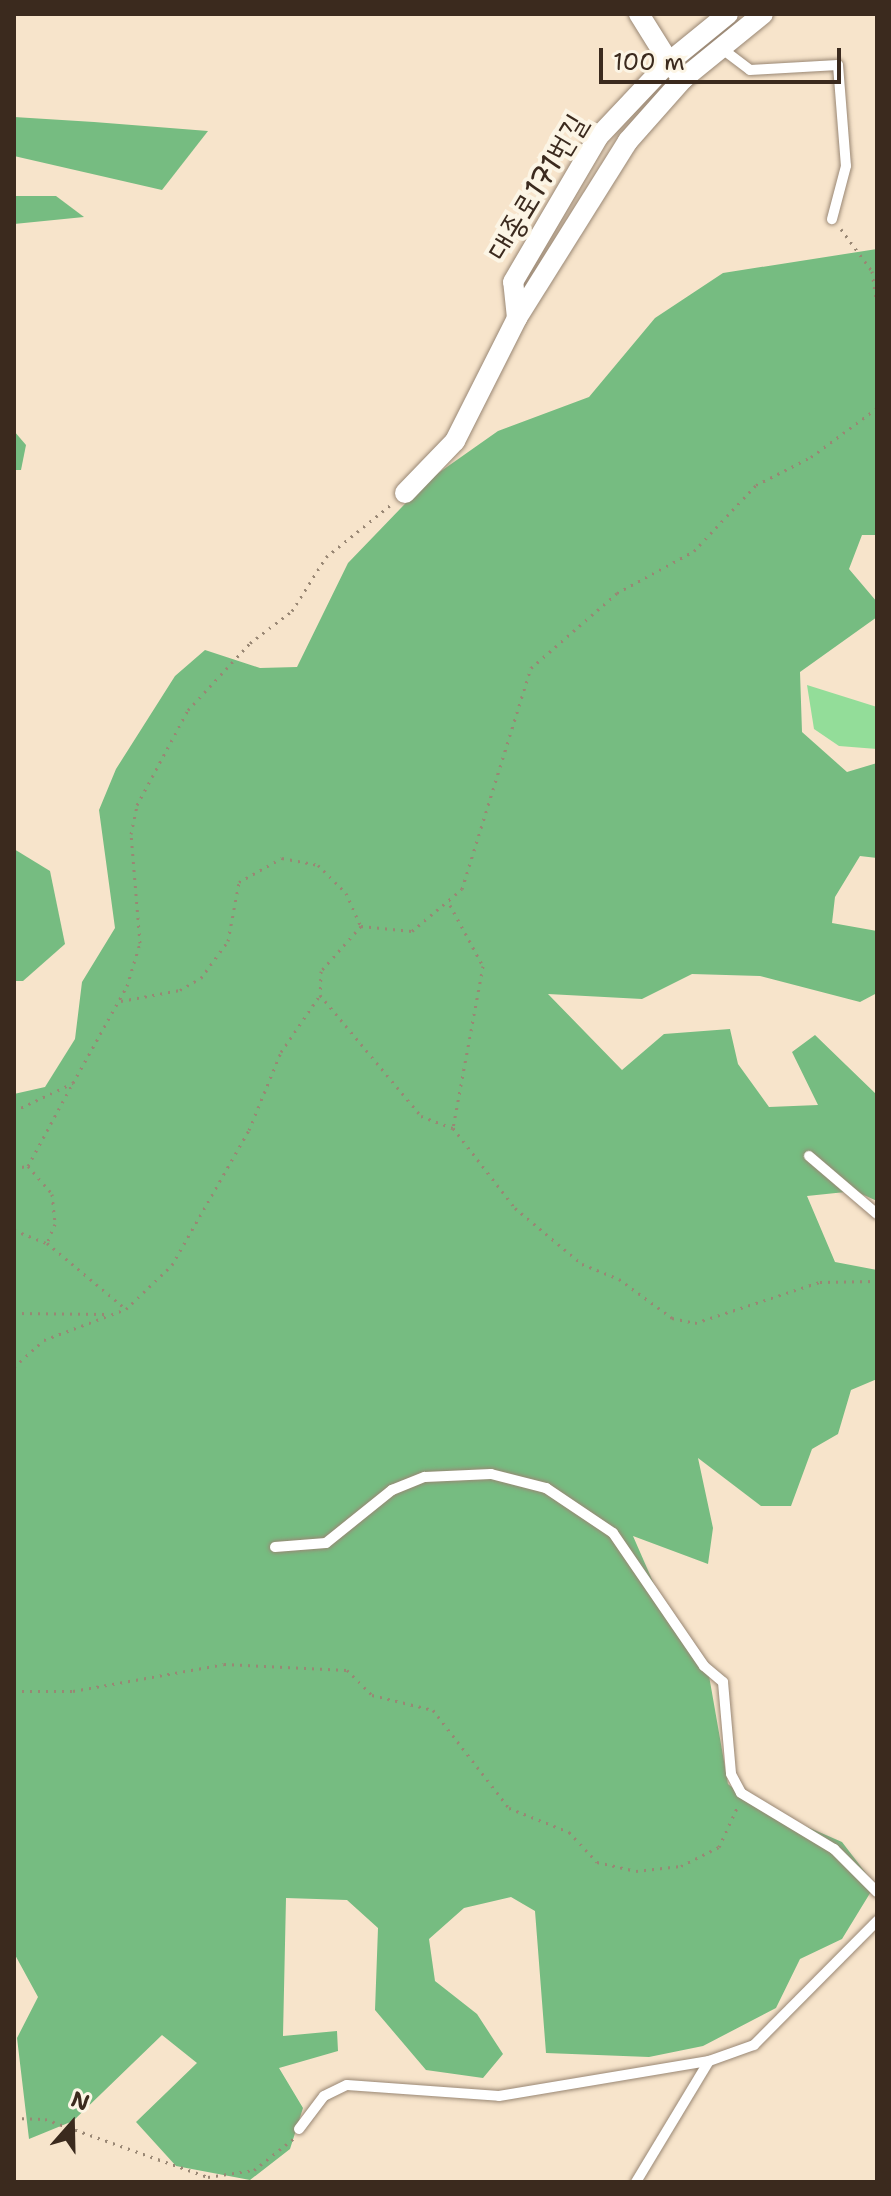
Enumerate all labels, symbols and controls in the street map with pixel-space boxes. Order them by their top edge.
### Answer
scale bar [603,32,845,82]
text: 100 m [613,46,685,78]
street label: 대종로171번길 [479,108,595,266]
north arrow [32,2084,112,2164]
text: N [67,2084,94,2118]

